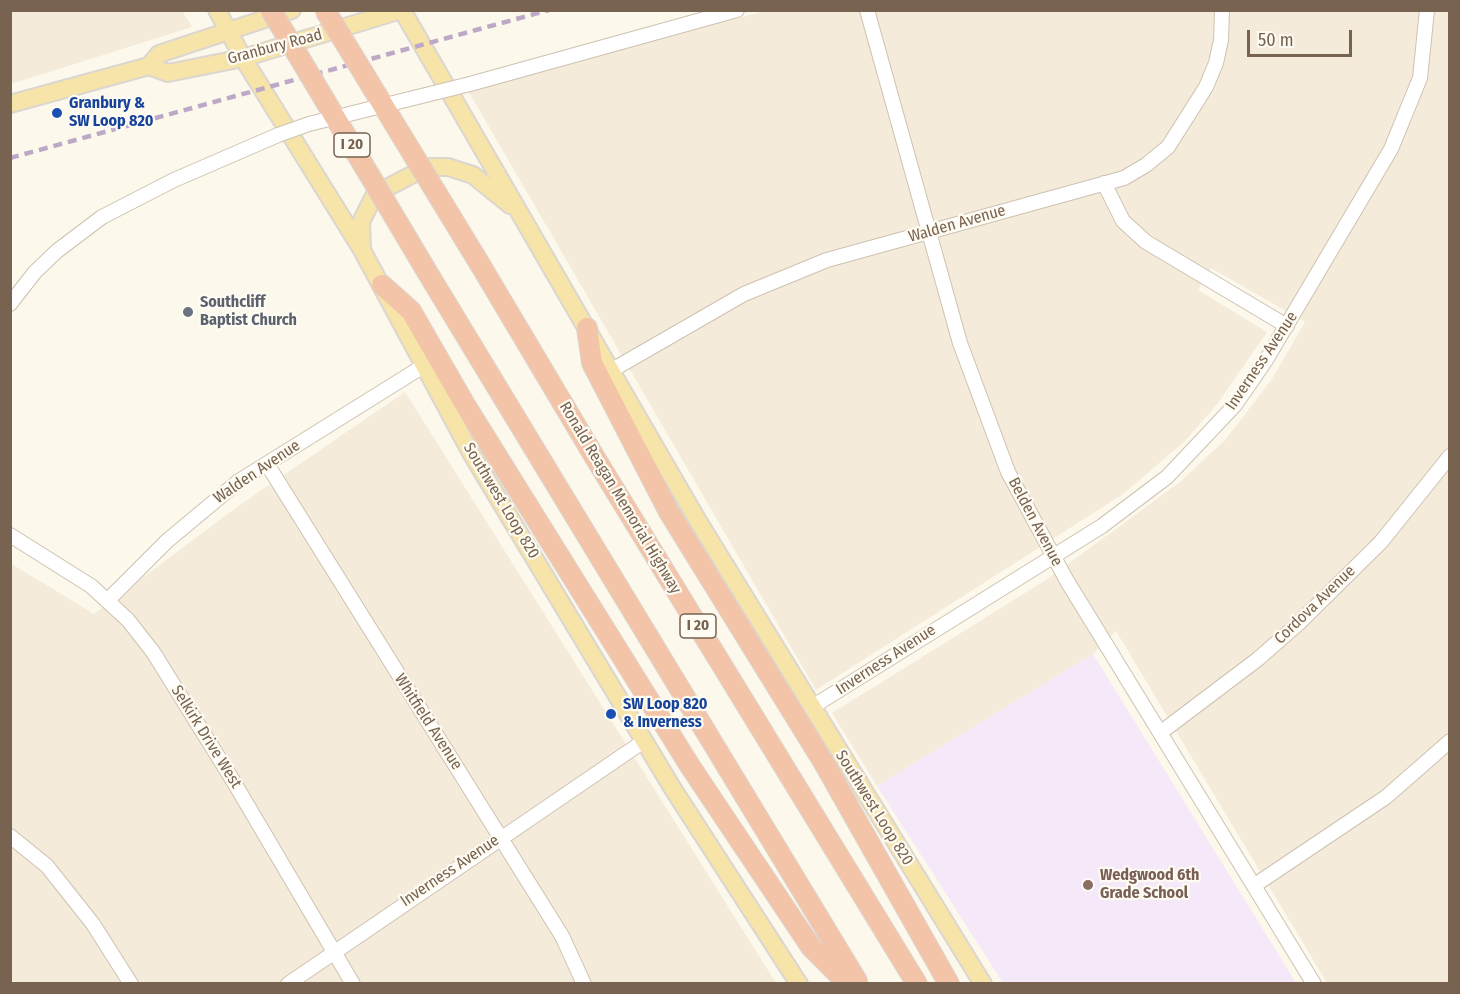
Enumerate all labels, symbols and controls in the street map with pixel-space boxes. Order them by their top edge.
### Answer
scale bar [1250,18,1355,56]
street label: Granbury Road [226,25,324,69]
text: 50 m [1258,29,1294,51]
place label: Granbury & SW Loop 820 [69,94,154,132]
marker: Granbury & SW Loop 820 [50,106,64,120]
road number: I 20 [334,133,370,157]
street label: Walden Avenue [906,201,1008,247]
place label: Southcliff Baptist Church [200,293,297,331]
marker: Southcliff Baptist Church [181,305,195,319]
street label: Inverness Avenue [1222,308,1302,414]
street label: Ronald Reagan Memorial Highway [555,398,685,598]
street label: Walden Avenue [210,436,304,508]
street label: Southwest Loop 820 [459,440,543,562]
street label: Belden Avenue [1004,474,1066,570]
street label: Cordova Avenue [1271,562,1359,648]
road number: I 20 [680,614,716,638]
street label: Inverness Avenue [833,621,939,699]
street label: Whitfield Avenue [390,670,466,774]
street label: Selkirk Drive West [167,682,245,792]
place label: SW Loop 820 & Inverness [623,695,708,733]
marker: SW Loop 820 & Inverness [604,707,618,721]
street label: Southwest Loop 820 [831,747,917,869]
street label: Inverness Avenue [397,831,503,911]
place label: Wedgwood 6th Grade School [1100,866,1199,904]
marker: Wedgwood 6th Grade School [1081,878,1095,892]

